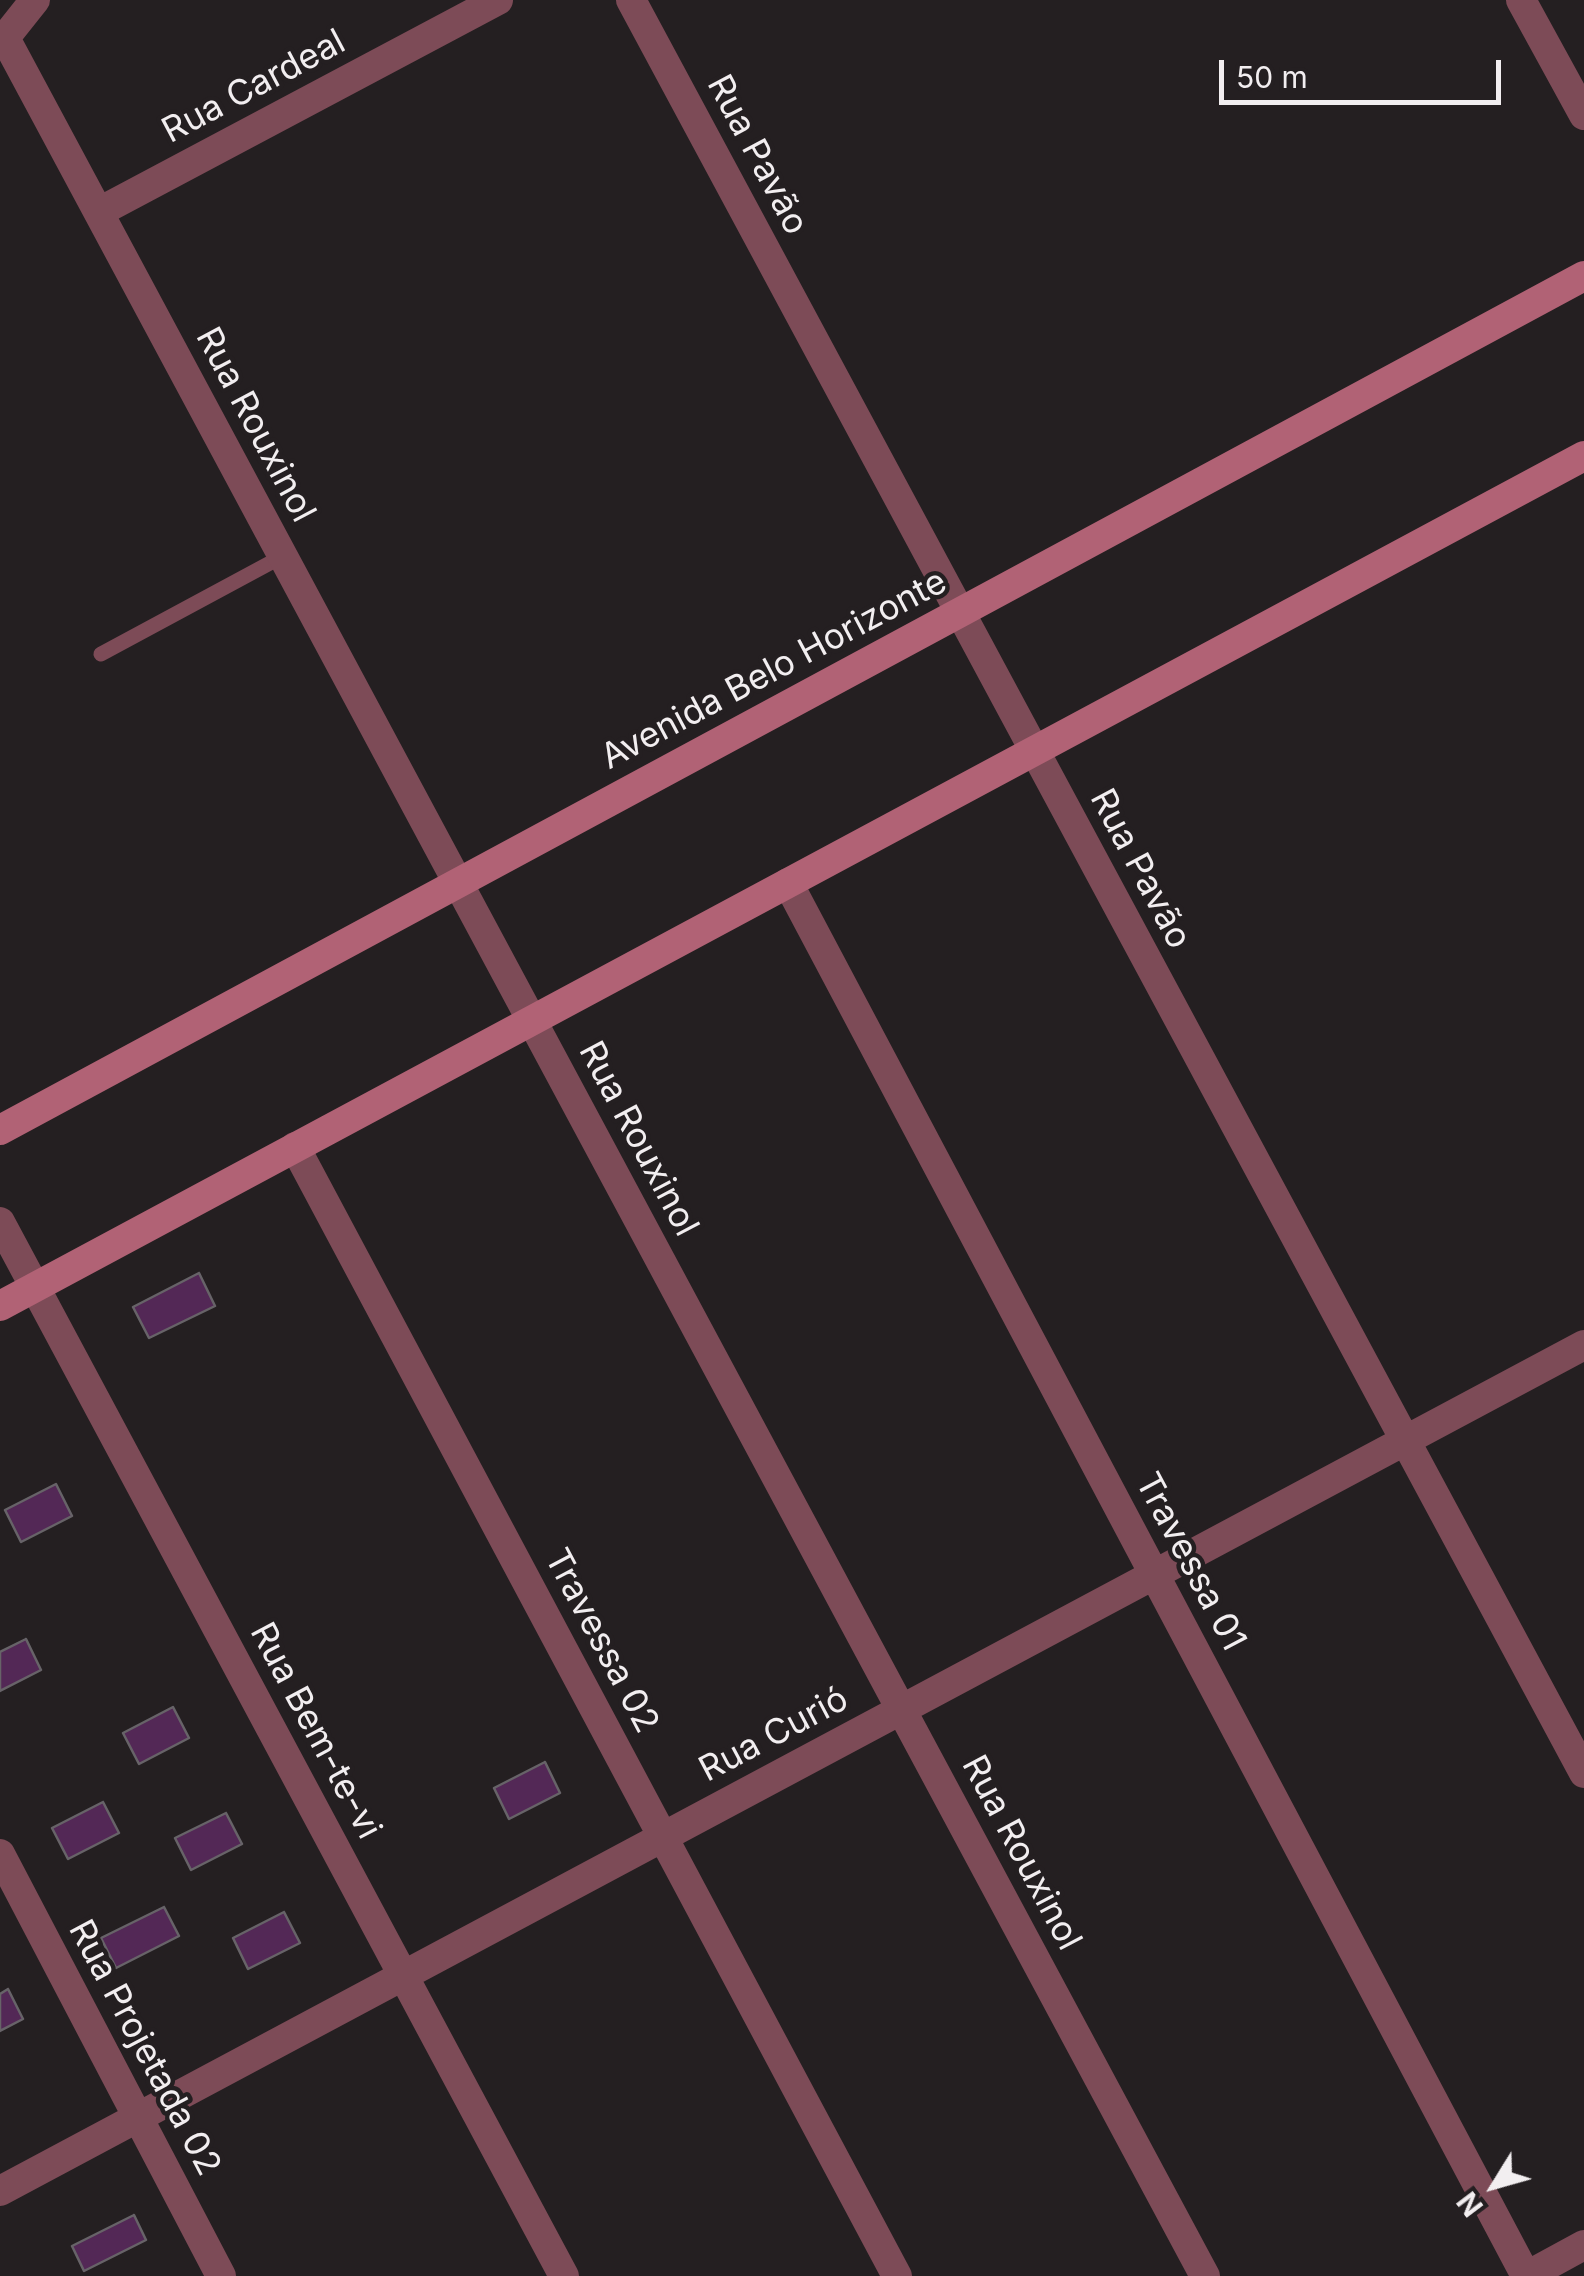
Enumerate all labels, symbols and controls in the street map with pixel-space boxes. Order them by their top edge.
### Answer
street label: Rua Cardeal [155,21,353,153]
scale bar [1224,40,1506,102]
text: 50 m [1236,59,1308,95]
street label: Rua Pavão [698,68,816,242]
street label: Rua Rouxinol [186,321,324,529]
street label: Avenida Belo Horizonte [594,561,954,779]
street label: Rua Pavão [1081,782,1199,956]
street label: Rua Rouxinol [569,1035,707,1243]
street label: Travessa 01 [1126,1466,1254,1658]
street label: Travessa 02 [535,1542,667,1740]
street label: Rua Bem-te-vi [240,1616,390,1846]
street label: Rua Curió [693,1678,855,1792]
street label: Rua Rouxinol [952,1749,1090,1957]
street label: Rua Projetada 02 [59,1913,229,2183]
north arrow [1444,2136,1544,2236]
text: N [1450,2185,1490,2223]

